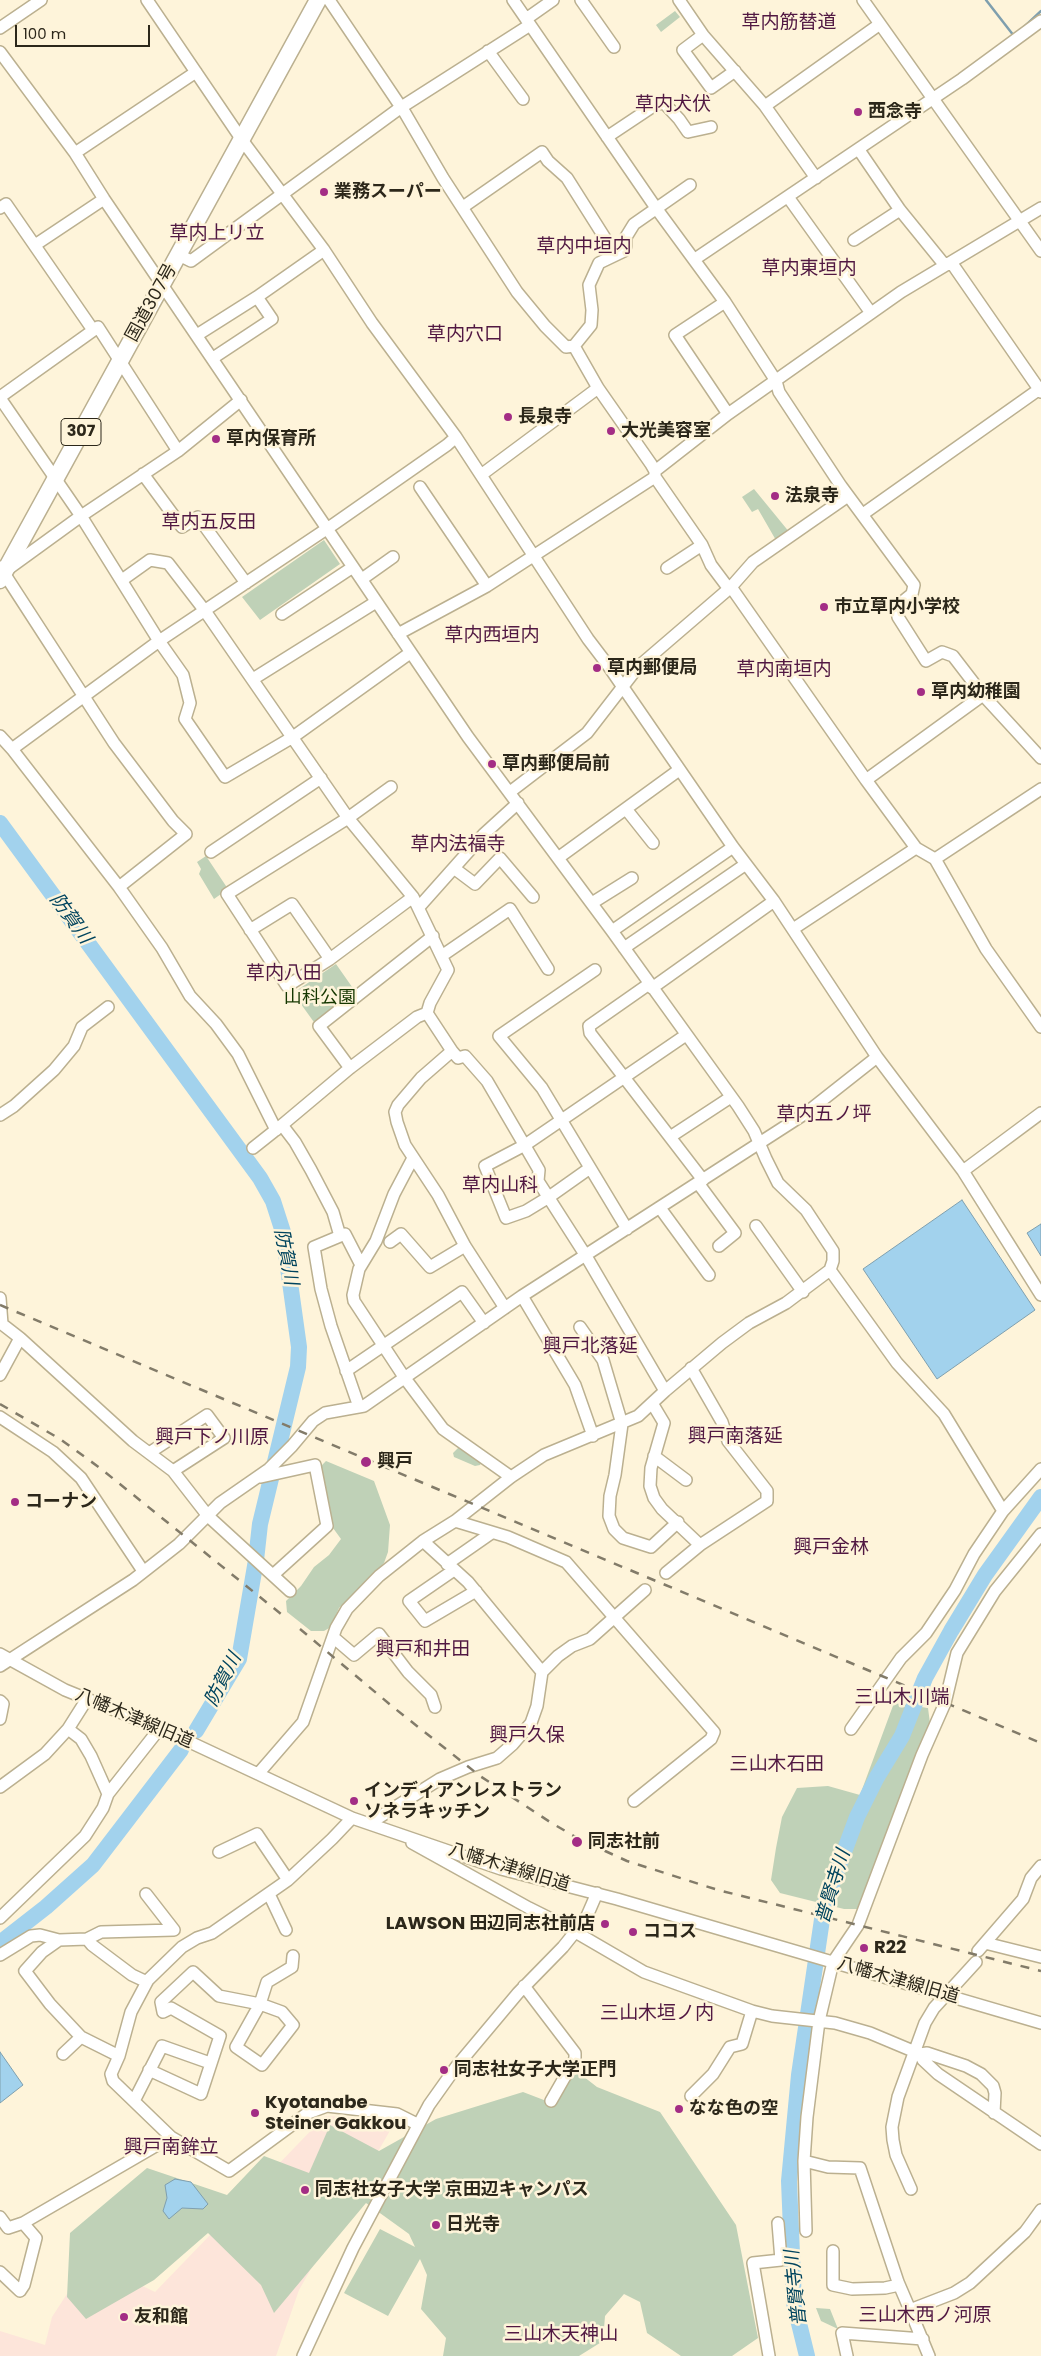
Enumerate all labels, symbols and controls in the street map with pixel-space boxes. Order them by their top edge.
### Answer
district label: 草内筋替道 [742,12,836,34]
scale bar [18,15,152,47]
text: 100 m [23,23,66,44]
district label: 草内犬伏 [635,94,711,116]
place label: 西念寺 [868,101,922,123]
marker: 西念寺 [852,106,864,118]
place label: 業務スーパー [334,181,442,203]
marker: 業務スーパー [318,186,330,198]
district label: 草内上リ立 [170,223,264,245]
district label: 草内中垣内 [537,236,631,258]
district label: 草内東垣内 [762,258,856,280]
street label: 国道307号 [122,260,182,346]
district label: 草内穴口 [427,324,503,346]
place label: 長泉寺 [518,406,572,428]
marker: 長泉寺 [502,411,514,423]
road number: 307 [61,418,101,446]
place label: 大光美容室 [621,420,711,442]
marker: 大光美容室 [605,425,617,437]
place label: 草内保育所 [226,428,316,450]
marker: 草内保育所 [210,433,222,445]
place label: 法泉寺 [785,485,839,507]
marker: 法泉寺 [769,490,781,502]
district label: 草内五反田 [162,512,256,534]
place label: 市立草内小学校 [834,596,960,618]
marker: 市立草内小学校 [818,601,830,613]
district label: 草内西垣内 [445,625,539,647]
place label: 草内郵便局 [607,657,697,679]
district label: 草内南垣内 [737,659,831,681]
marker: 草内郵便局 [591,662,603,674]
place label: 草内幼稚園 [931,681,1021,703]
marker: 草内幼稚園 [915,686,927,698]
place label: 草内郵便局前 [502,753,610,775]
marker: 草内郵便局前 [486,758,498,770]
district label: 草内法福寺 [411,834,505,856]
water label: 防賀川 [44,889,96,949]
district label: 草内八田 [246,963,322,985]
park label: 山科公園 [284,987,356,1009]
district label: 草内五ノ坪 [777,1104,871,1126]
district label: 草内山科 [462,1175,538,1197]
water label: 防賀川 [268,1227,302,1287]
district label: 興戸北落延 [543,1336,637,1358]
district label: 興戸南落延 [688,1426,782,1448]
district label: 興戸下ノ川原 [155,1427,269,1449]
place label: 興戸 [377,1451,413,1473]
marker: 興戸 [359,1455,373,1469]
place label: コーナン [25,1491,97,1513]
marker: コーナン [9,1496,21,1508]
district label: 興戸金林 [793,1537,869,1559]
district label: 興戸和井田 [376,1639,470,1661]
water label: 防賀川 [201,1649,247,1711]
street label: 八幡木津線旧道 [72,1684,196,1754]
district label: 三山木川端 [855,1687,949,1709]
district label: 興戸久保 [489,1725,565,1747]
district label: 三山木石田 [730,1754,824,1776]
place label: インディアンレストラン ソネラキッチン [364,1780,562,1822]
marker: インディアンレストラン ソネラキッチン [348,1795,360,1807]
place label: 同志社前 [588,1831,660,1853]
marker: 同志社前 [570,1835,584,1849]
street label: 八幡木津線旧道 [446,1839,572,1897]
water label: 普賢寺川 [812,1847,856,1927]
place label: LAWSON 田辺同志社前店 [386,1913,595,1935]
marker: LAWSON 田辺同志社前店 [599,1918,611,1930]
place label: ココス [643,1921,697,1943]
marker: ココス [627,1926,639,1938]
place label: R22 [874,1937,906,1959]
marker: R22 [858,1942,870,1954]
street label: 八幡木津線旧道 [834,1953,962,2009]
district label: 三山木垣ノ内 [600,2003,714,2025]
place label: 同志社女子大学正門 [454,2059,616,2081]
marker: 同志社女子大学正門 [438,2064,450,2076]
place label: Kyotanabe Steiner Gakkou [265,2092,406,2134]
place label: なな色の空 [689,2098,779,2120]
marker: なな色の空 [673,2103,685,2115]
marker: Kyotanabe Steiner Gakkou [249,2107,261,2119]
district label: 興戸南鉾立 [124,2137,218,2159]
place label: 同志社女子大学 京田辺キャンパス [315,2179,589,2201]
marker: 同志社女子大学 京田辺キャンパス [299,2184,311,2196]
place label: 日光寺 [446,2214,500,2236]
marker: 日光寺 [430,2219,442,2231]
water label: 普賢寺川 [782,2249,812,2327]
district label: 三山木西ノ河原 [859,2305,991,2327]
place label: 友和館 [134,2306,188,2328]
marker: 友和館 [118,2311,130,2323]
district label: 三山木天神山 [504,2324,618,2346]

